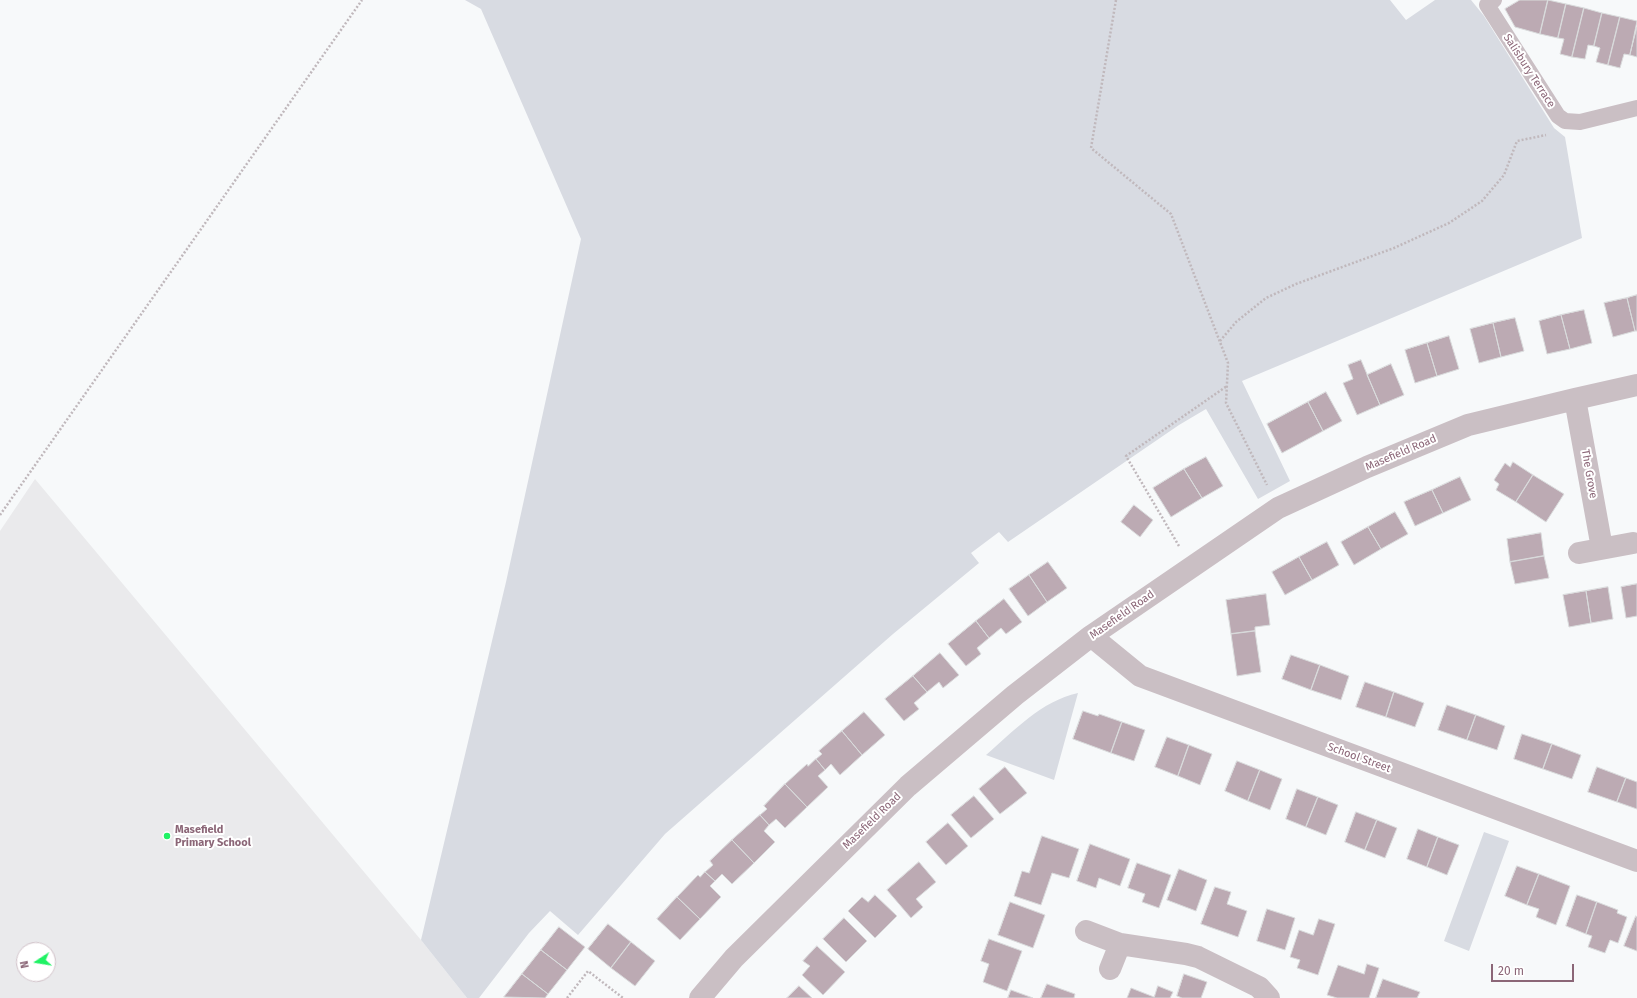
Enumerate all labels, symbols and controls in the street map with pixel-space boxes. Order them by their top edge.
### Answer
street label: Salisbury Terrace [1500,32,1558,110]
street label: Masefield Road [1363,432,1439,474]
street label: The Grove [1578,448,1600,500]
street label: Masefield Road [1087,588,1157,642]
street label: School Street [1325,740,1393,776]
street label: Masefield Road [840,790,904,852]
place label: Masefield Primary School [175,823,251,849]
marker: Masefield Primary School [162,831,172,841]
north arrow [16,942,56,982]
scale bar [1493,956,1576,982]
text: N [18,959,32,969]
text: 20 m [1498,964,1524,978]

